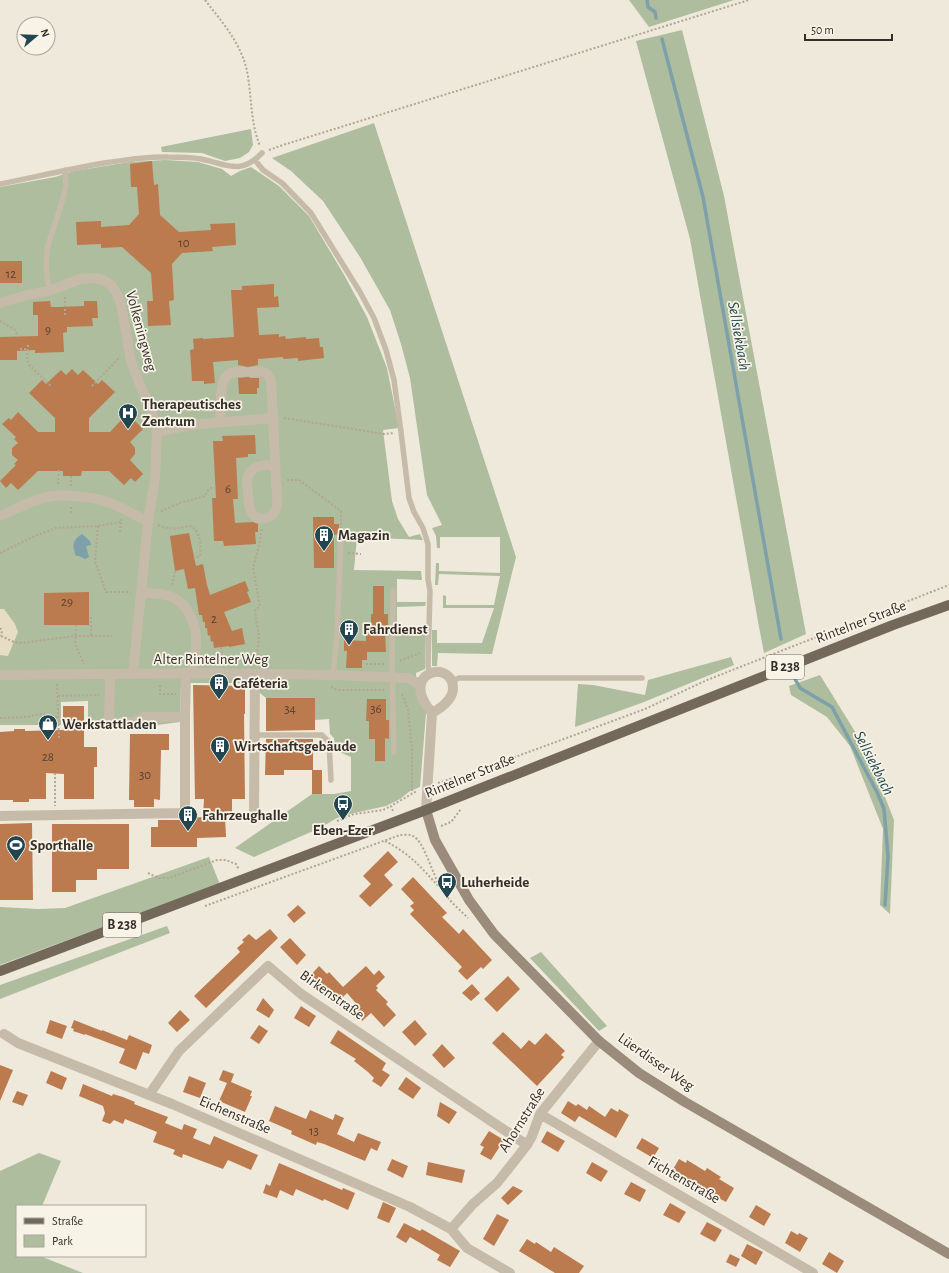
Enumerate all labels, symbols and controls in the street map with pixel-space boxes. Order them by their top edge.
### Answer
north arrow [16,16,56,56]
scale bar [805,16,892,42]
text: 50 m [811,24,834,36]
text: N [39,27,51,38]
house number: 10 [178,237,190,250]
house number: 12 [6,268,16,281]
street label: Volkeningweg [123,289,159,374]
water label: Sellsiekbach [725,300,753,372]
house number: 9 [45,324,51,337]
place label: Therapeutisches Zentrum [142,397,241,429]
hospital icon: Therapeutisches Zentrum [117,402,139,430]
house number: 6 [225,483,231,496]
building icon: Magazin [313,524,335,552]
place label: Magazin [338,528,390,543]
house number: 29 [61,596,73,609]
street label: Rintelner Straße [814,598,908,646]
house number: 2 [211,613,217,626]
building icon: Fahrdienst [338,618,360,646]
place label: Fahrdienst [363,622,427,637]
street label: Alter Rintelner Weg [154,652,269,667]
road number: B 238 [766,655,804,679]
building icon: Caféteria [208,672,230,700]
place label: Caféteria [233,676,288,691]
house number: 34 [284,703,296,716]
house number: 36 [370,703,382,716]
shop icon: Werkstattladen [37,713,59,741]
place label: Werkstattladen [62,717,157,732]
water label: Sellsiekbach [851,728,897,798]
building icon: Wirtschaftsgebäude [209,735,231,763]
place label: Wirtschaftsgebäude [234,739,356,754]
house number: 28 [42,751,54,764]
street label: Rintelner Straße [423,751,517,801]
house number: 30 [139,769,151,782]
bus stop icon: Eben-Ezer [332,793,354,821]
building icon: Fahrzeughalle [177,804,199,832]
place label: Fahrzeughalle [202,808,288,823]
place label: Eben-Ezer [313,823,374,838]
sports icon: Sporthalle [5,834,27,862]
place label: Sporthalle [30,838,93,853]
bus stop icon: Luherheide [436,871,458,899]
place label: Luherheide [461,875,529,890]
road number: B 238 [103,913,141,937]
street label: Birkenstraße [297,967,367,1023]
street label: Lüerdisser Weg [615,1030,697,1094]
street label: Ahornstraße [496,1085,548,1155]
street label: Eichenstraße [197,1093,273,1137]
house number: 13 [309,1125,319,1138]
street label: Fichtenstraße [646,1153,723,1207]
legend [16,1205,146,1257]
text: Straße [52,1215,83,1227]
text: Park [52,1235,73,1247]

